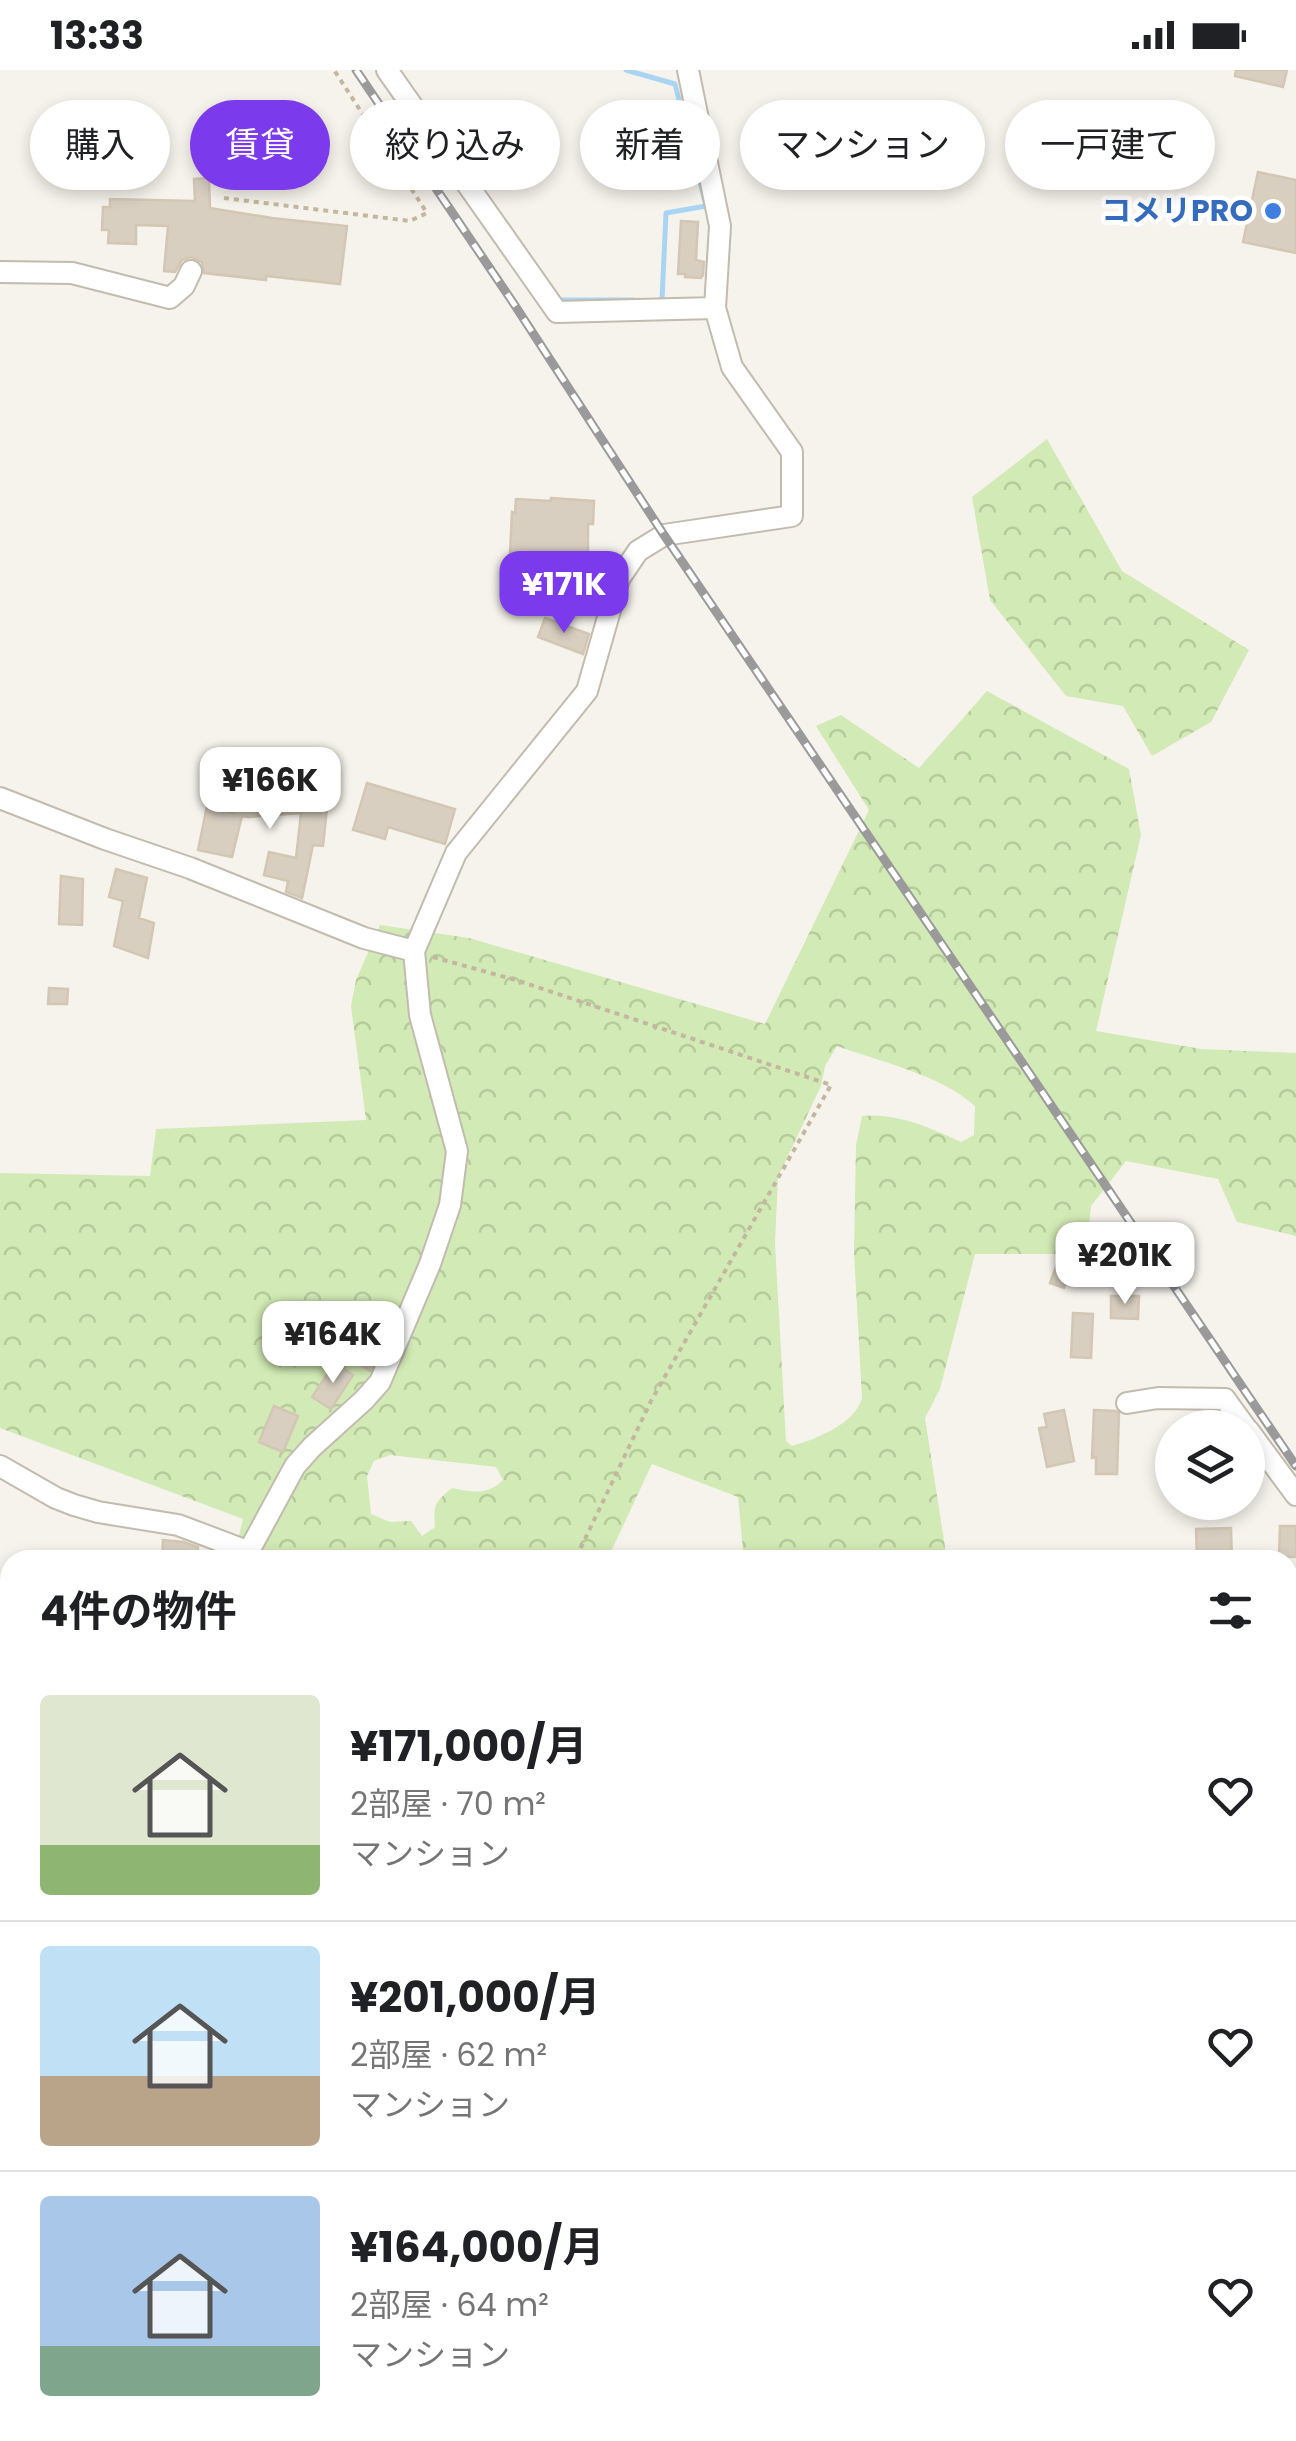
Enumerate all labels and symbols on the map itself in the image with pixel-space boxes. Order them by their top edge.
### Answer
place label: コメリPRO [1101,189,1253,232]
marker: コメリPRO [1262,200,1284,222]
pin: ¥171K [494,551,634,636]
pin: ¥166K [200,747,340,832]
pin: ¥201K [1055,1222,1195,1307]
pin: ¥164K [263,1301,403,1386]

